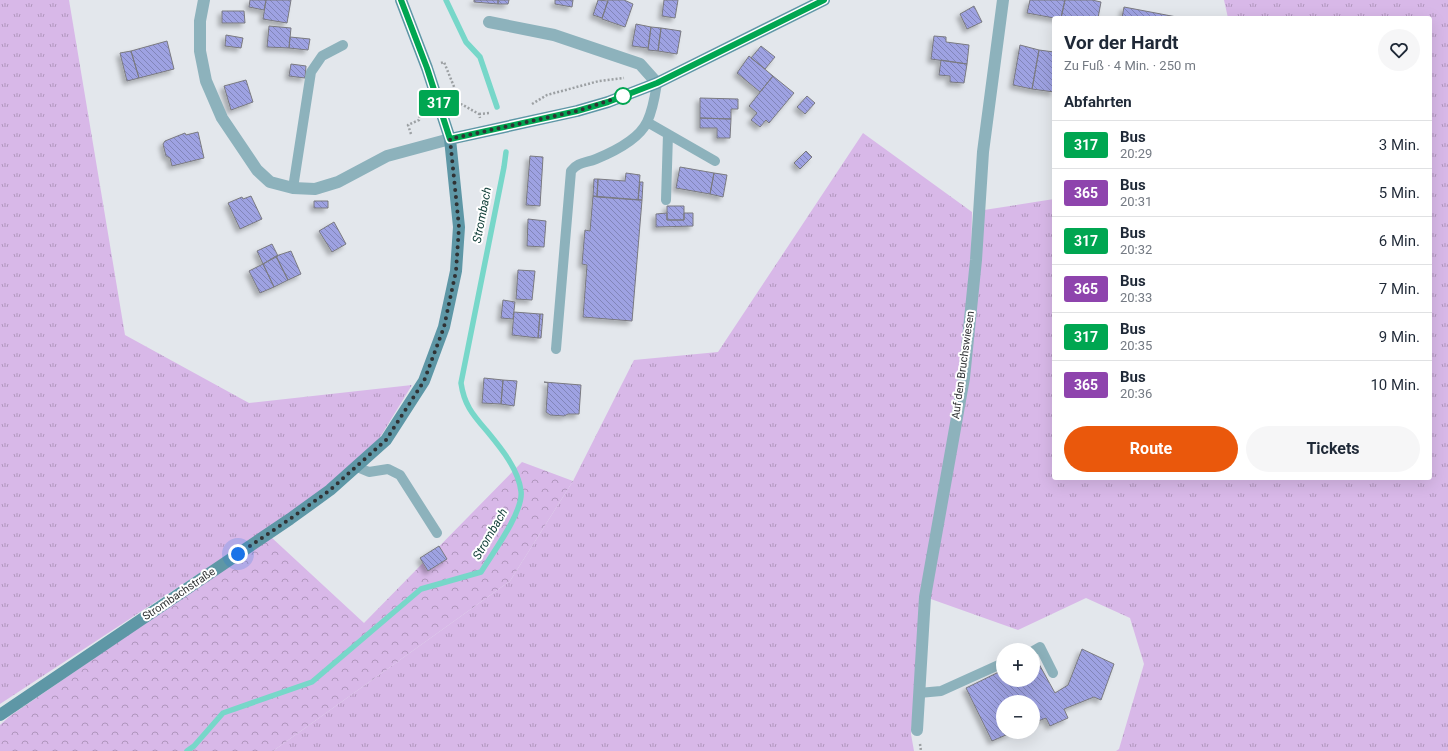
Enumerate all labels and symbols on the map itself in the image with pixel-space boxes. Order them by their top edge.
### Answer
unlabelled marker [614,87,632,105]
line badge: 317 [416,90,462,116]
water label: Strombach [470,186,494,244]
street label: Auf den Bruchswiesen [949,310,977,420]
water label: Strombach [470,506,510,562]
your location [228,544,248,564]
street label: Strombachstraße [140,565,218,623]

